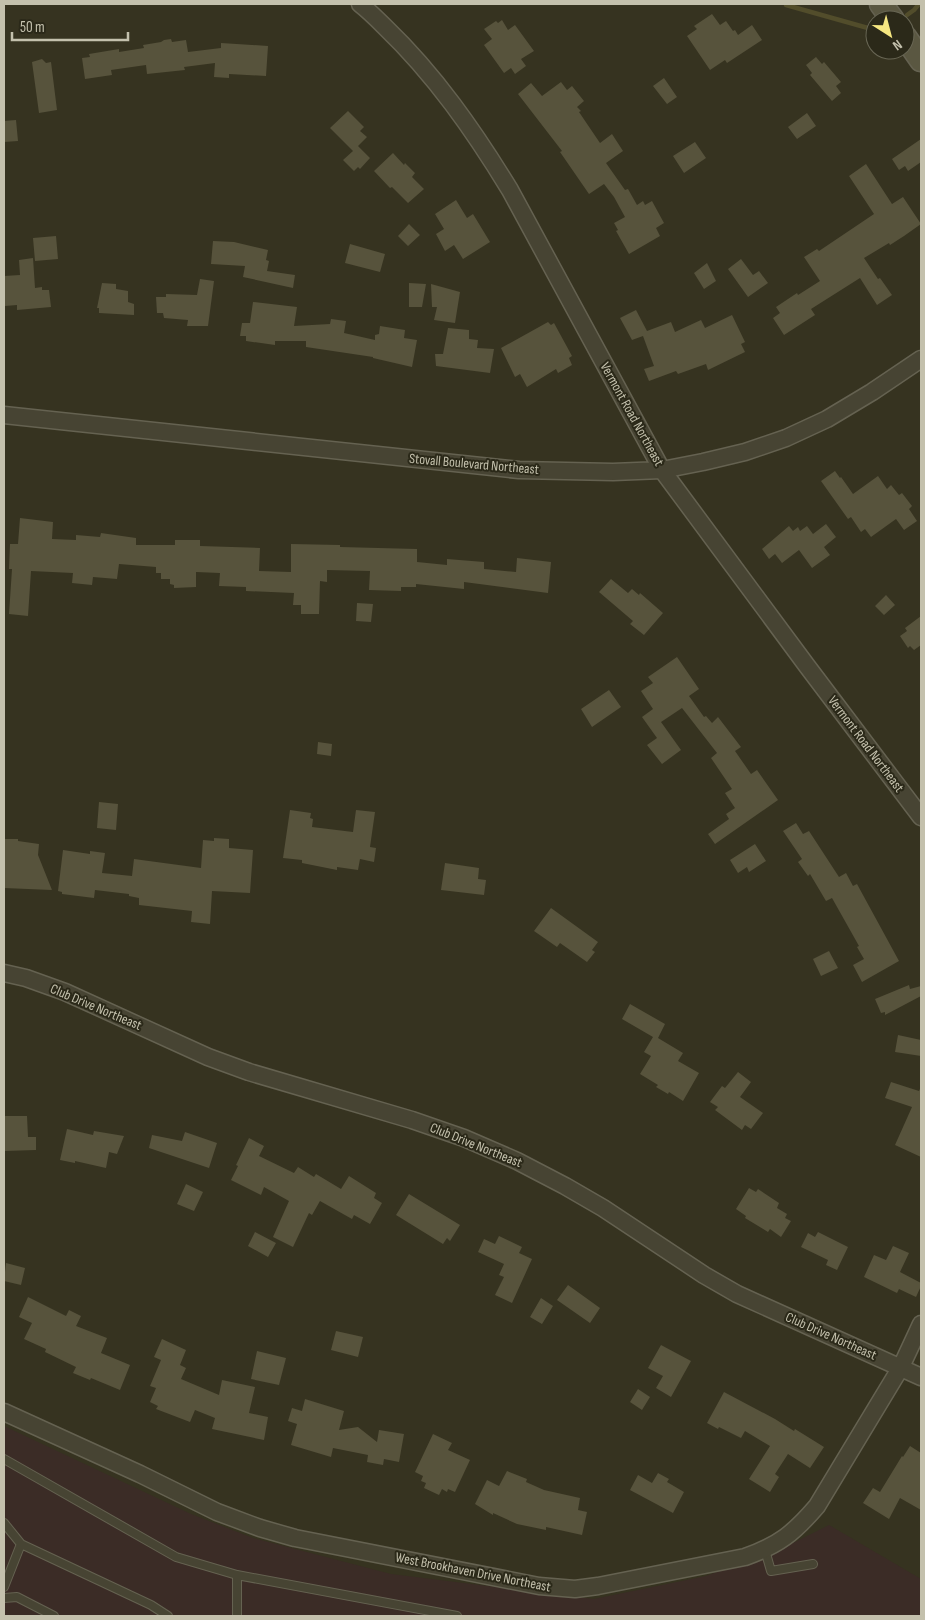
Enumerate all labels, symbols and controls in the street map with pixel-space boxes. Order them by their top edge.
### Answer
scale bar [12,10,129,42]
north arrow [865,10,915,60]
text: 50 m [20,18,45,37]
text: N [889,36,905,54]
street label: Vermont Road Northeast [596,359,668,469]
street label: Stovall Boulevard Northeast [408,450,540,478]
street label: Vermont Road Northeast [824,692,908,796]
street label: Club Drive Northeast [48,980,144,1034]
street label: Club Drive Northeast [428,1119,524,1171]
street label: Club Drive Northeast [783,1308,879,1364]
street label: West Brookhaven Drive Northeast [394,1549,552,1595]

